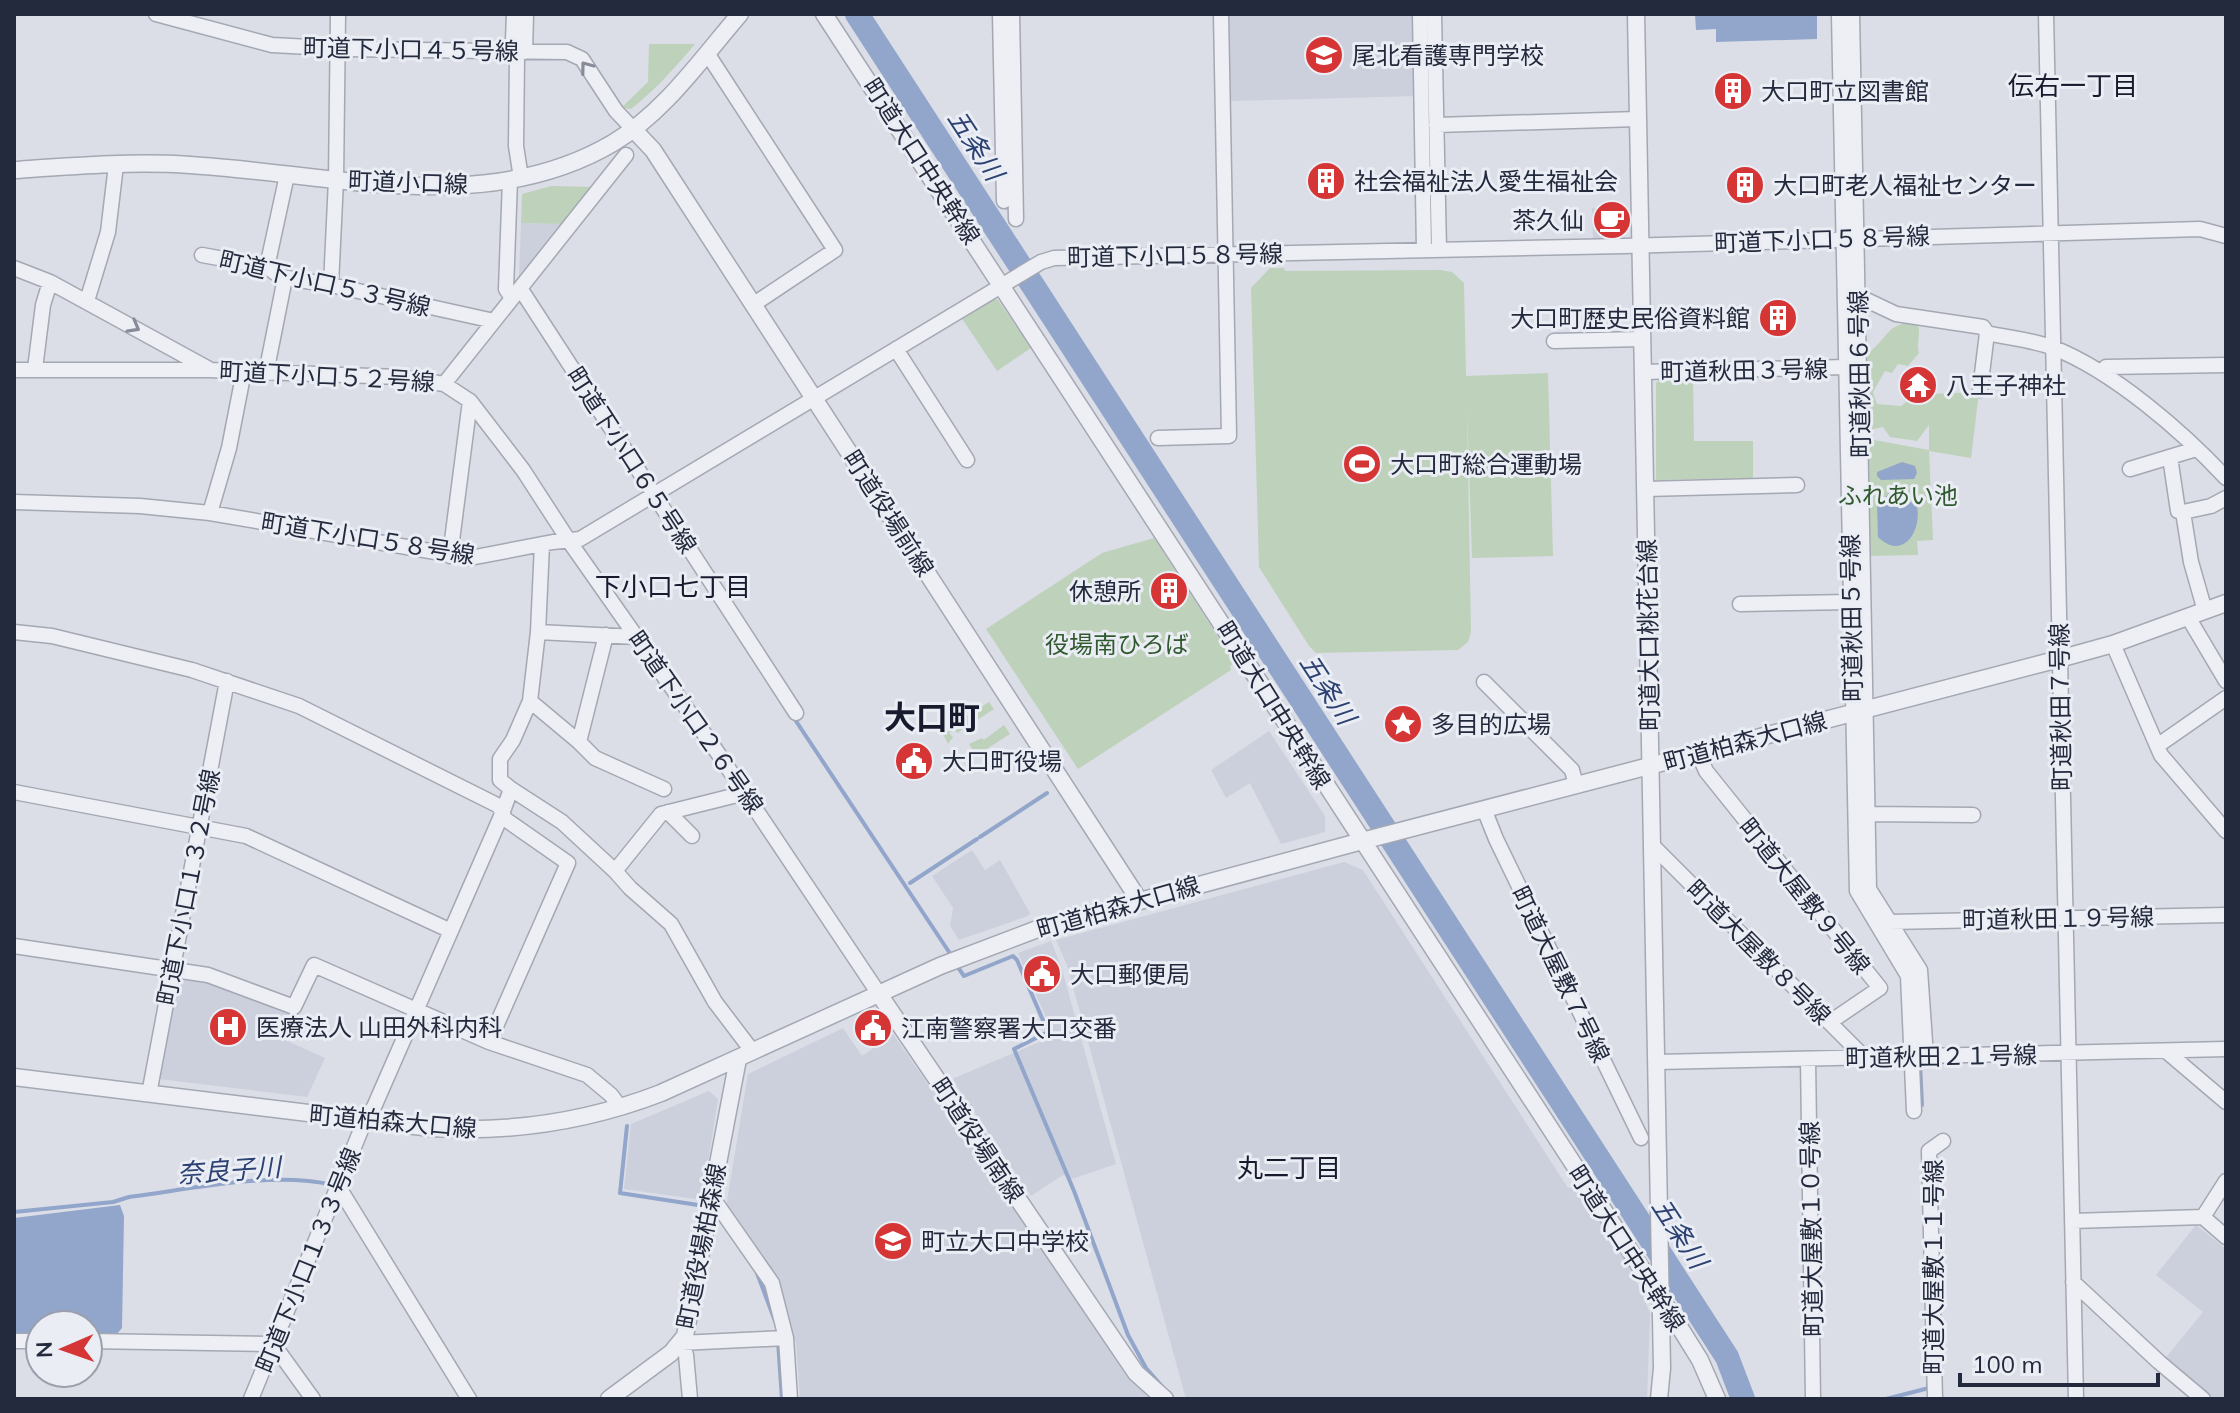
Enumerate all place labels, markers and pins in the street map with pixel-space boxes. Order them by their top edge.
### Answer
school or university icon: 尾北看護専門学校 [1303,34,1345,76]
place label: 尾北看護専門学校 [1352,40,1544,70]
building icon: 大口町立図書館 [1712,70,1754,112]
place label: 大口町立図書館 [1761,76,1929,106]
building icon: 社会福祉法人愛生福祉会 [1305,160,1347,202]
building icon: 大口町老人福祉センター [1724,164,1766,206]
place label: 社会福祉法人愛生福祉会 [1354,166,1618,196]
place label: 大口町老人福祉センター [1773,170,2037,200]
cafe icon: 茶久仙 [1591,199,1633,241]
place label: 茶久仙 [1512,205,1584,235]
building icon: 大口町歴史民俗資料館 [1757,297,1799,339]
place label: 大口町歴史民俗資料館 [1510,303,1750,333]
temple icon: 八王子神社 [1897,364,1939,406]
place label: 八王子神社 [1946,370,2066,400]
sports icon: 大口町総合運動場 [1341,443,1383,485]
place label: 大口町総合運動場 [1390,449,1582,479]
building icon: 休憩所 [1148,570,1190,612]
place label: 休憩所 [1069,576,1141,606]
place icon: 多目的広場 [1382,703,1424,745]
place label: 多目的広場 [1431,709,1551,739]
public building icon: 大口町役場 [893,740,935,782]
place label: 大口町役場 [942,746,1062,776]
public building icon: 大口郵便局 [1021,953,1063,995]
place label: 大口郵便局 [1070,959,1190,989]
hospital icon: 医療法人 山田外科内科 [207,1006,249,1048]
public building icon: 江南警察署大口交番 [852,1007,894,1049]
place label: 医療法人 山田外科内科 [256,1012,502,1042]
place label: 江南警察署大口交番 [901,1013,1117,1043]
school or university icon: 町立大口中学校 [872,1220,914,1262]
place label: 町立大口中学校 [921,1226,1089,1256]

